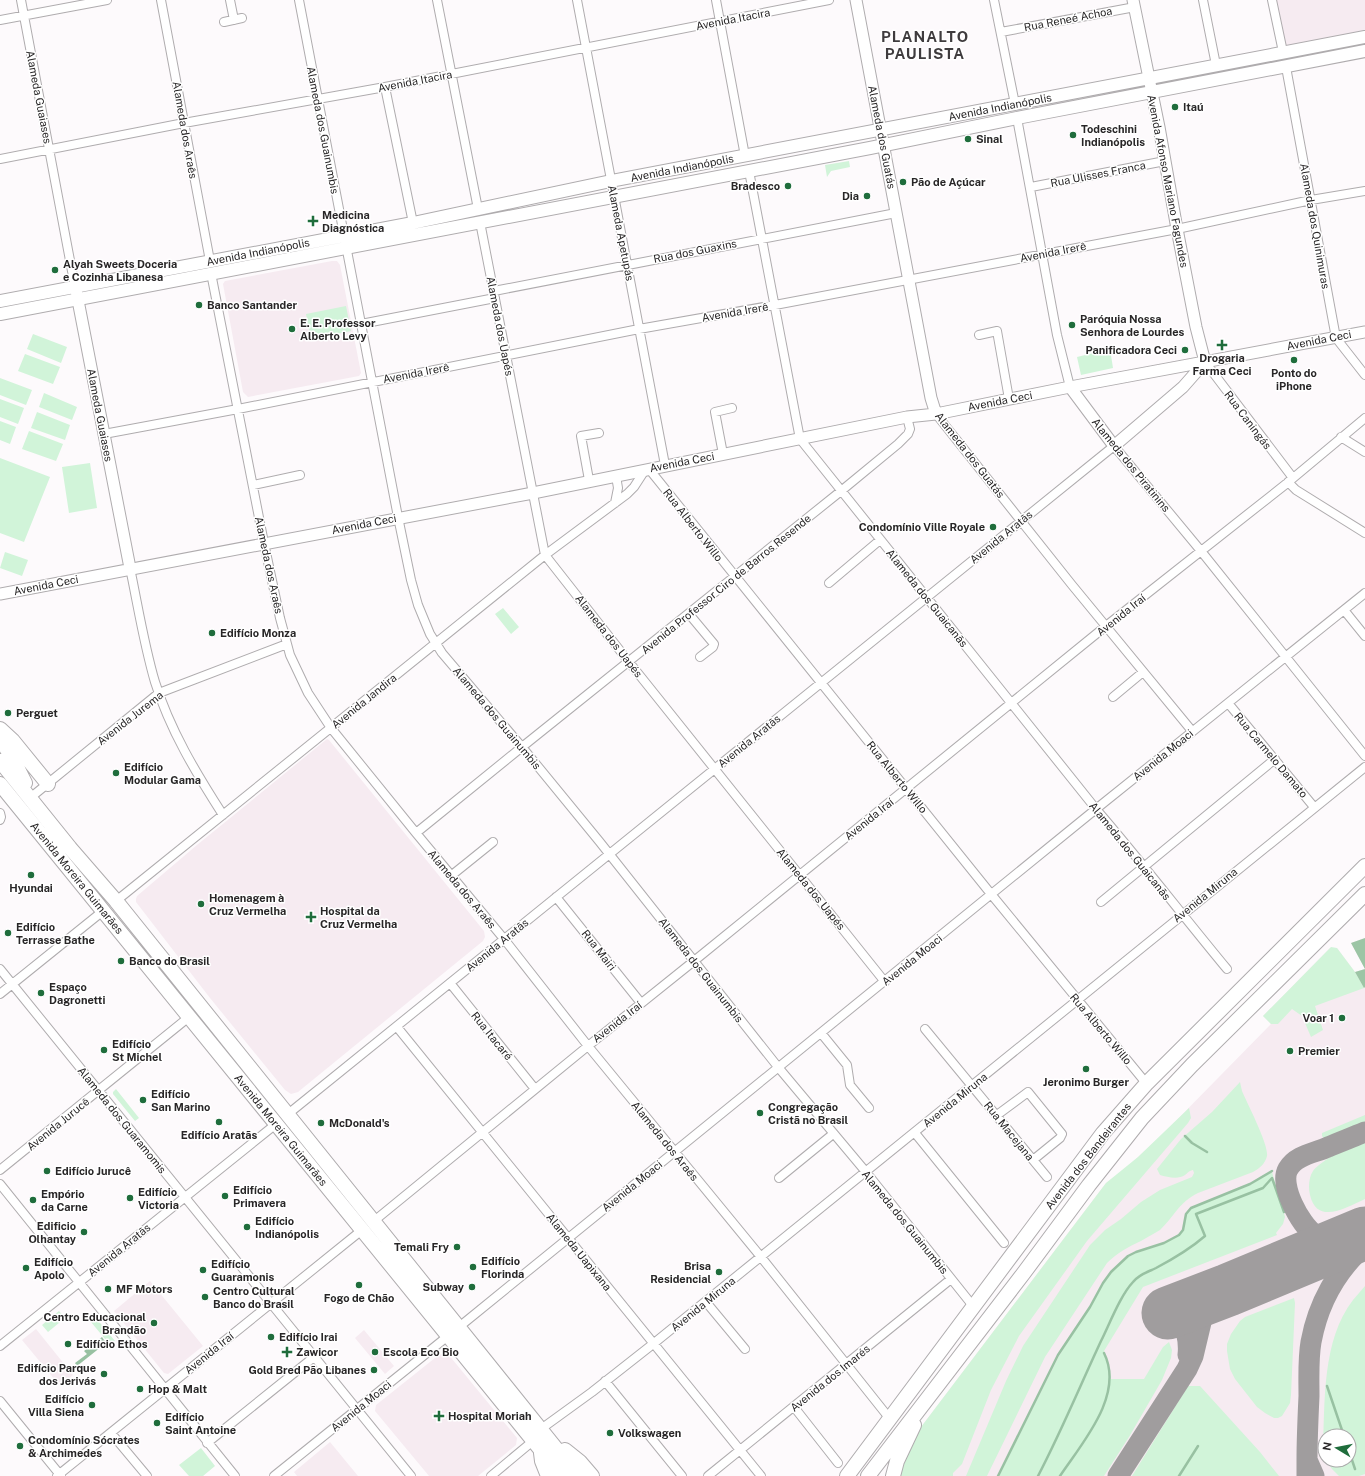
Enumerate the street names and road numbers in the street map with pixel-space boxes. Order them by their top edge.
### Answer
street label: Rua Reneé Achoa [1023,5,1113,33]
street label: Avenida Itacira [695,6,771,32]
street label: Alameda Guaiases [24,49,54,145]
street label: Alameda dos Guainumbis [305,65,341,195]
street label: Avenida Itacira [377,68,453,94]
street label: Alameda dos Araês [171,80,200,180]
street label: Alameda dos Guatás [866,84,898,190]
street label: Avenida Indianópolis [947,91,1053,123]
street label: Avenida Afonso Mariano Fagundes [1145,93,1191,269]
street label: Avenida Indianópolis [629,152,735,184]
street label: Rua Ulisses Franca [1049,159,1147,189]
street label: Alameda dos Quinimuras [1298,162,1332,290]
street label: Alameda Apetupás [606,184,636,282]
street label: Avenida Indianópolis [205,236,311,268]
street label: Rua dos Guaxins [652,237,738,265]
street label: Avenida Irerê [1019,240,1087,264]
street label: Alameda dos Uapés [484,275,516,377]
street label: Avenida Irerê [701,300,769,324]
street label: Avenida Ceci [1286,328,1352,352]
street label: Avenida Irerê [382,361,450,385]
street label: Alameda Guaiases [85,367,115,463]
street label: Rua Caningás [1222,388,1274,452]
street label: Avenida Ceci [967,389,1033,413]
street label: Alameda dos Guatás [933,410,1007,500]
street label: Alameda dos Piratinins [1090,416,1173,515]
street label: Avenida Ceci [649,450,715,474]
street label: Rua Alberto Willo [661,486,725,564]
street label: Avenida Aratãs [967,508,1035,566]
street label: Avenida Ceci [331,512,397,536]
street label: Avenida Professor Ciro de Barros Resende [639,512,813,656]
street label: Alameda dos Araês [253,515,285,615]
street label: Alameda dos Guaicanãs [884,547,970,650]
street label: Avenida Ceci [13,573,79,597]
street label: Alameda dos Uapés [573,592,645,680]
street label: Avenida Iraí [1094,592,1148,638]
street label: Alameda dos Guainumbis [451,665,544,772]
street label: Avenida Jandira [329,671,399,731]
street label: Avenida Jurema [95,689,165,747]
street label: Rua Carmelo Damato [1232,710,1310,800]
street label: Avenida Aratãs [715,712,783,770]
street label: Avenida Moaci [1131,727,1195,783]
street label: Rua Alberto Willo [864,739,930,815]
street label: Avenida Iraí [842,796,896,842]
street label: Alameda dos Guaicanãs [1087,800,1173,903]
street label: Avenida Moreira Guimarães [28,820,126,937]
street label: Alameda dos Uapés [775,846,848,932]
street label: Alameda dos Araês [426,847,499,931]
street label: Avenida Miruna [1171,866,1239,924]
street label: Alameda dos Guainumbis [656,915,746,1025]
street label: Avenida Aratãs [463,916,531,974]
street label: Rua Mairi [579,927,619,973]
street label: Avenida Moaci [880,932,944,988]
street label: Rua Alberto Willo [1068,991,1134,1067]
street label: Avenida Iraí [590,999,644,1045]
street label: Rua Itacaré [469,1010,515,1062]
street label: Alameda dos Guaramomis [75,1064,169,1176]
street label: Avenida Miruna [921,1071,989,1129]
street label: Avenida Moreira Guimarães [232,1072,330,1189]
street label: Avenida Jurucê [24,1095,92,1153]
street label: Alameda dos Araês [629,1099,701,1184]
street label: Rua Macejana [982,1099,1036,1163]
street label: Avenida dos Bandeirantes [1043,1100,1134,1212]
street label: Avenida Moaci [600,1158,664,1214]
street label: Alameda dos Guainumbis [860,1168,951,1276]
street label: Alameda Uapixana [544,1211,614,1293]
street label: Avenida Aratãs [85,1221,153,1279]
street label: Avenida Miruna [669,1275,737,1333]
street label: Avenida Iraí [182,1330,236,1376]
street label: Avenida dos Imarés [788,1342,872,1414]
street label: Avenida Moaci [329,1378,393,1434]

